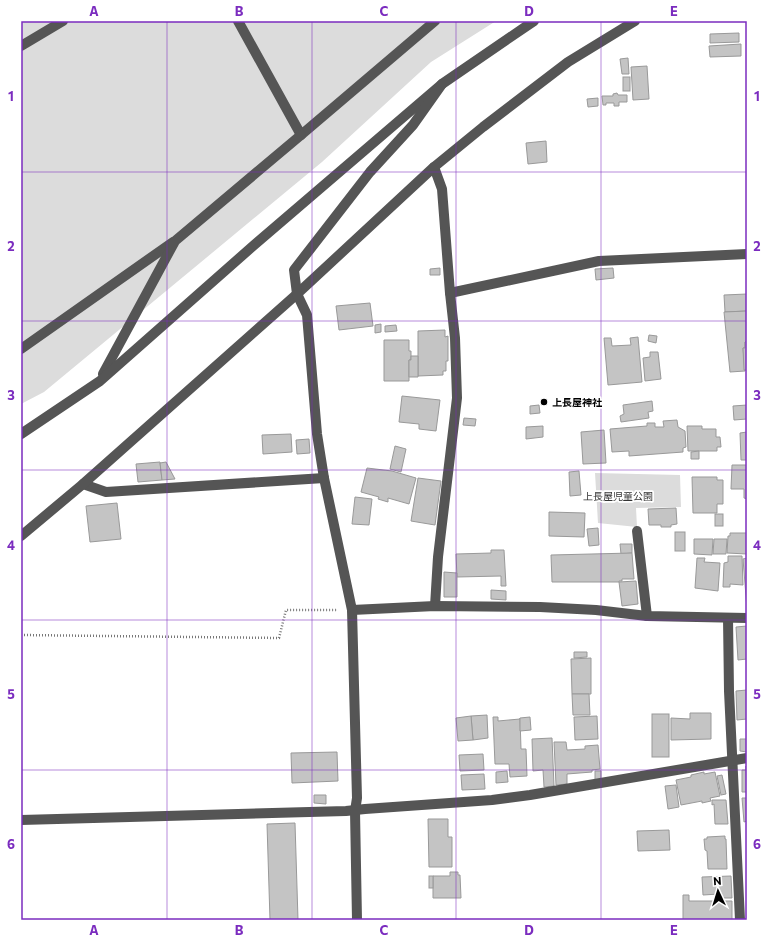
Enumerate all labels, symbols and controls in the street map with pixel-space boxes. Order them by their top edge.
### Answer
text: A [89,3,99,19]
text: B [235,3,244,19]
text: C [380,3,389,19]
text: D [524,3,534,19]
text: E [670,3,678,19]
text: 1 [8,88,14,104]
text: 1 [754,88,760,104]
text: 2 [7,238,15,254]
text: 2 [753,238,761,254]
text: 3 [7,387,15,403]
text: 3 [753,387,761,403]
place label: 上長屋神社 [552,396,603,408]
marker: 上長屋神社 [539,397,549,407]
park label: 上長屋児童公園 [583,490,653,502]
text: 4 [7,537,15,553]
text: 4 [753,537,761,553]
text: 5 [7,686,15,702]
text: 5 [753,686,761,702]
text: 6 [7,836,15,852]
text: 6 [753,836,761,852]
north arrow [698,871,738,911]
text: N [713,874,722,887]
text: A [89,922,99,938]
text: B [235,922,244,938]
text: C [380,922,389,938]
text: D [524,922,534,938]
text: E [670,922,678,938]

